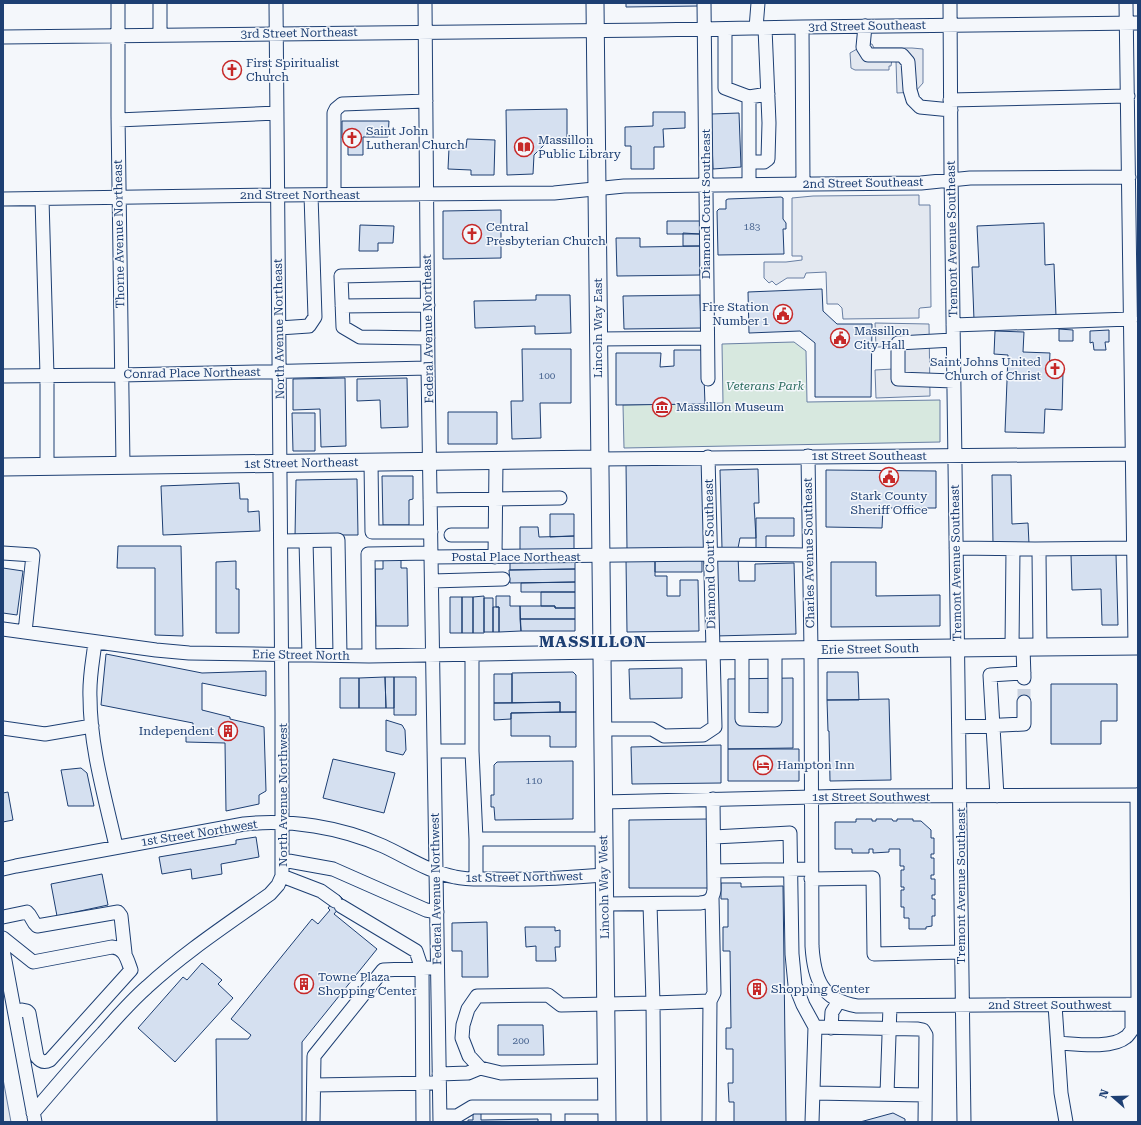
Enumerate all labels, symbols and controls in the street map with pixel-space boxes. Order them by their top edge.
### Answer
street label: 3rd Street Southeast [808,18,926,34]
street label: 3rd Street Northeast [240,25,358,41]
place label: First Spiritualist Church [246,56,340,84]
church icon: First Spiritualist Church [221,59,243,81]
place label: Saint John Lutheran Church [366,124,465,152]
church icon: Saint John Lutheran Church [341,127,363,149]
street label: Diamond Court Southeast [699,128,713,279]
place label: Massillon Public Library [538,133,622,161]
library icon: Massillon Public Library [513,136,535,158]
street label: Thorne Avenue Northeast [111,159,127,309]
street label: Tremont Avenue Southeast [944,160,960,318]
street label: 2nd Street Southeast [803,175,924,191]
street label: 2nd Street Northeast [240,188,361,202]
place label: Central Presbyterian Church [486,220,606,248]
house number: 183 [744,221,761,232]
church icon: Central Presbyterian Church [461,223,483,245]
street label: Federal Avenue Northeast [420,254,436,404]
street label: North Avenue Northeast [271,258,287,399]
street label: Lincoln Way East [591,277,605,378]
place label: Fire Station Number 1 [702,300,769,328]
public building icon: Fire Station Number 1 [772,303,794,325]
place label: Massillon City Hall [854,324,910,352]
public building icon: Massillon City Hall [829,327,851,349]
place label: Saint Johns United Church of Christ [930,355,1042,383]
church icon: Saint Johns United Church of Christ [1044,358,1066,380]
street label: Conrad Place Northeast [123,365,261,381]
house number: 100 [539,370,556,381]
park label: Veterans Park [726,379,804,393]
museum icon: Massillon Museum [651,396,673,418]
place label: Massillon Museum [676,400,784,414]
street label: 1st Street Southeast [811,449,927,463]
street label: 1st Street Northeast [243,455,359,471]
public building icon: Stark County Sheriff Office [878,466,900,488]
street label: Charles Avenue Southeast [801,477,817,629]
street label: Diamond Court Southeast [702,478,718,629]
street label: Tremont Avenue Southeast [948,484,964,642]
place label: Stark County Sheriff Office [850,489,928,517]
street label: Postal Place Northeast [451,550,581,564]
district label: MASSILLON [539,632,647,651]
street label: Erie Street South [821,641,919,657]
street label: Erie Street North [252,647,350,663]
building icon: Independent [217,720,239,742]
street label: North Avenue Northwest [276,723,290,867]
place label: Independent [139,724,215,738]
hotel icon: Hampton Inn [752,754,774,776]
place label: Hampton Inn [777,758,855,772]
house number: 110 [526,775,543,786]
street label: 1st Street Southwest [812,790,931,804]
street label: Tremont Avenue Southeast [954,807,968,964]
street label: Federal Avenue Northwest [428,812,444,965]
street label: 1st Street Northwest [140,817,259,849]
street label: Lincoln Way West [596,834,612,939]
street label: 1st Street Northwest [465,869,584,885]
place label: Towne Plaza Shopping Center [318,970,417,998]
building icon: Towne Plaza Shopping Center [293,973,315,995]
building icon: Shopping Center [746,978,768,1000]
place label: Shopping Center [771,982,870,996]
street label: 2nd Street Southwest [988,998,1112,1012]
house number: 200 [513,1035,530,1046]
north arrow [1093,1077,1133,1117]
text: N [1097,1087,1112,1100]

